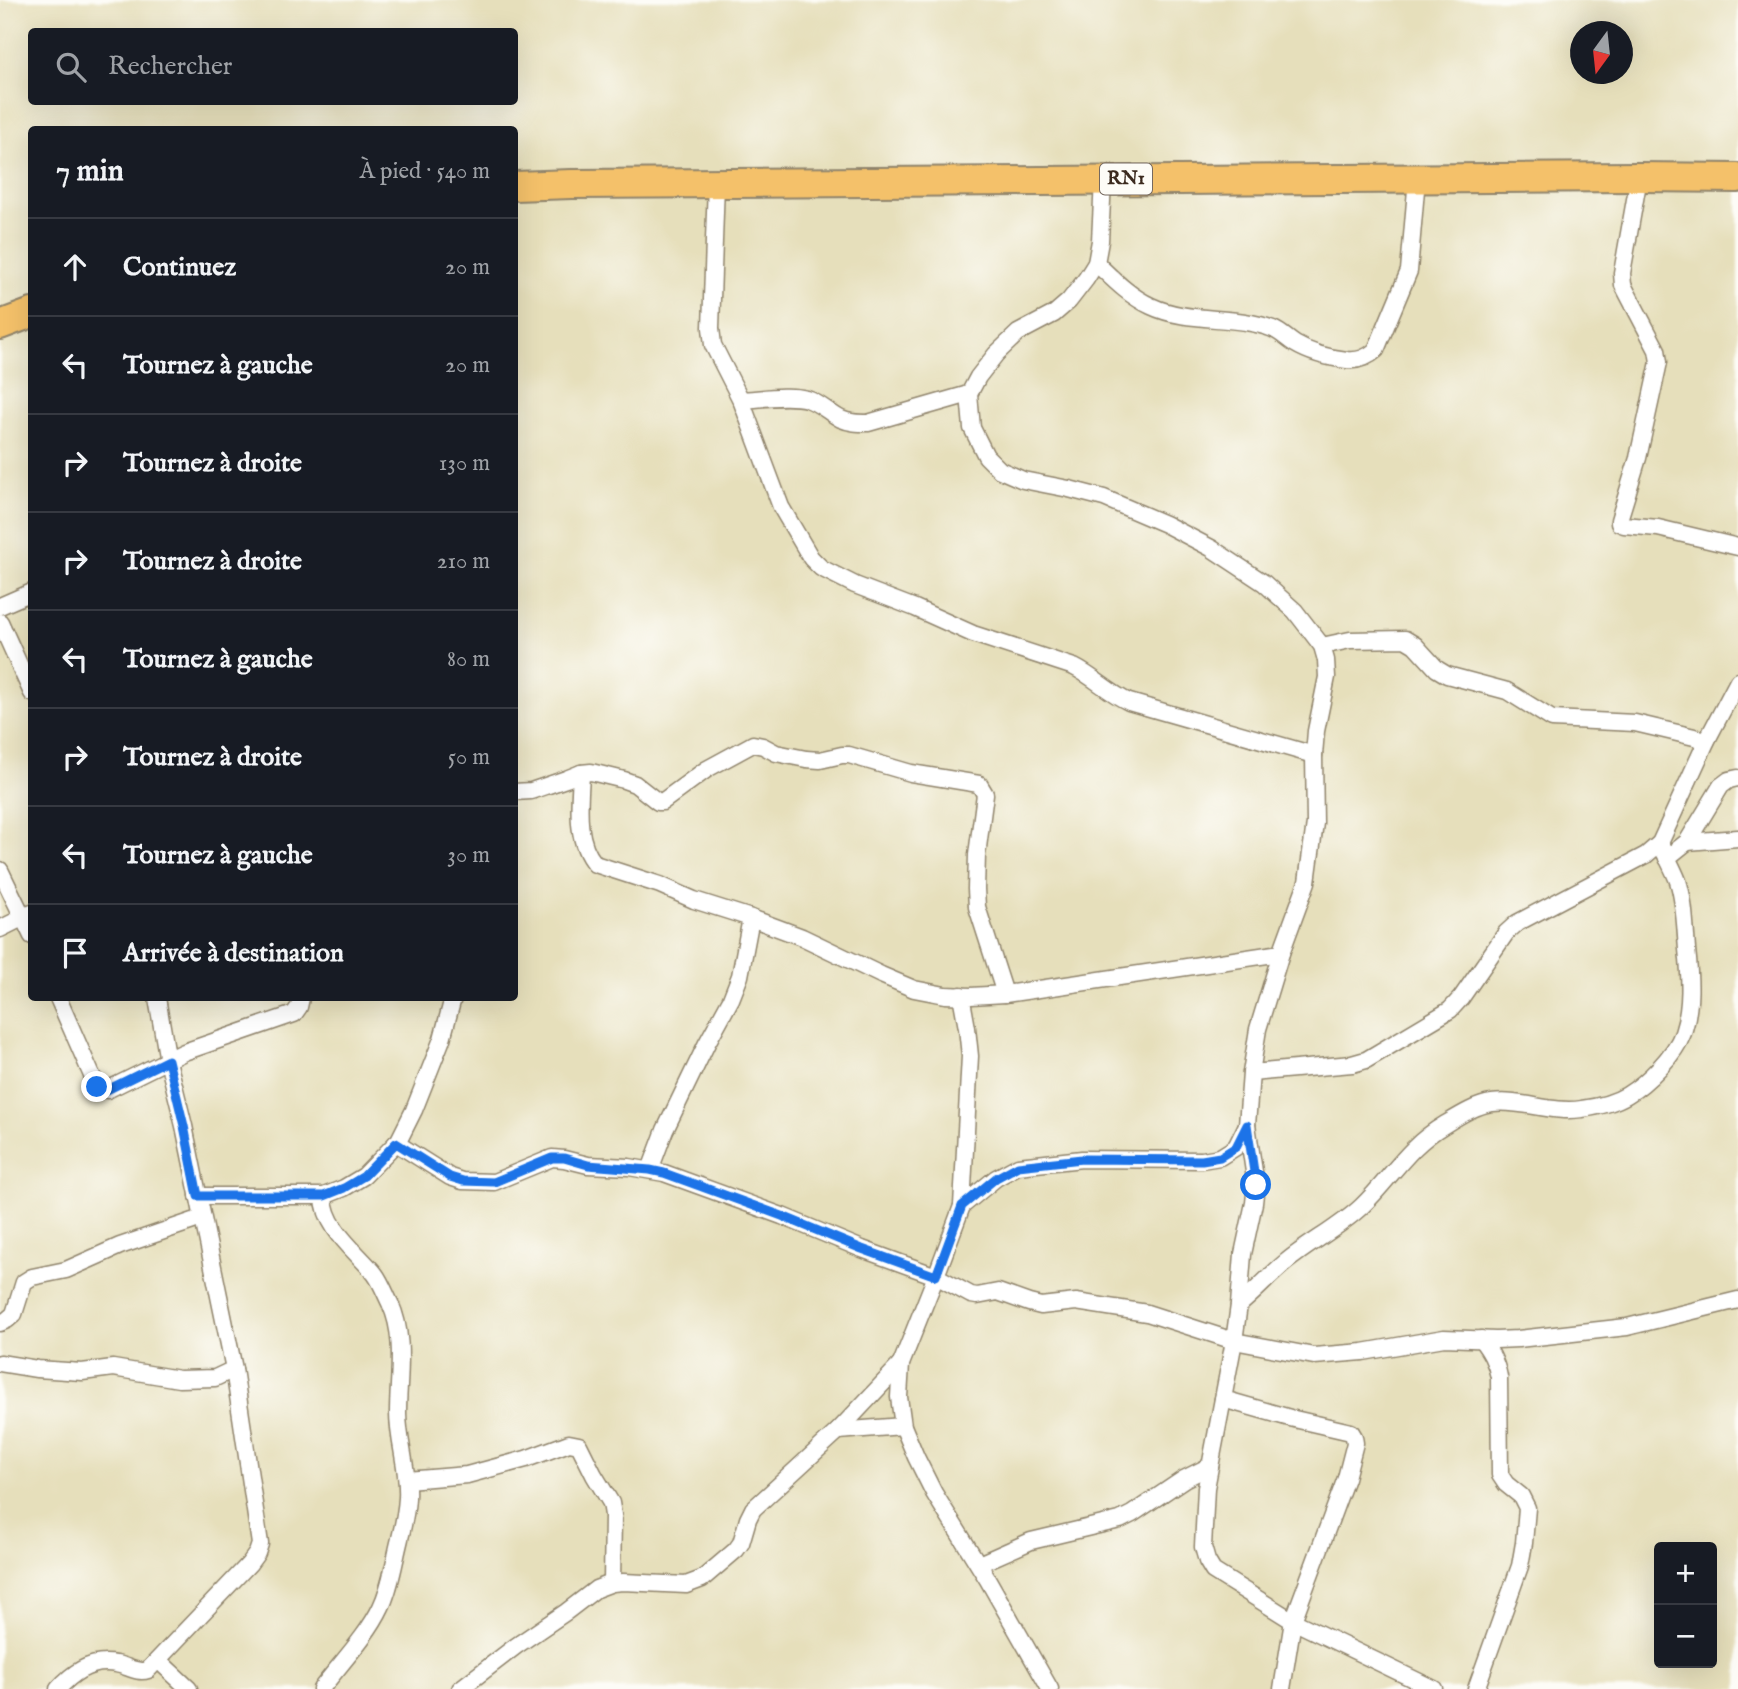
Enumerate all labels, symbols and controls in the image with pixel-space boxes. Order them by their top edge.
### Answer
north arrow [1570,21,1633,84]
search box [28,28,518,105]
icon: search [52,48,90,86]
text: Rechercher [108,50,232,83]
text: 7 min [56,153,124,191]
text: À pied · 540 m [359,157,490,186]
road number: RN1 [1100,164,1152,195]
icon: ahead [56,248,94,286]
text: Continuez [123,251,236,284]
text: 20 m [445,253,490,282]
icon: left [56,346,94,384]
text: Tournez à gauche [123,349,313,382]
text: 20 m [445,351,490,380]
icon: right [56,444,94,482]
text: Tournez à droite [123,447,302,480]
text: 130 m [439,449,490,478]
icon: right [56,542,94,580]
text: Tournez à droite [123,545,302,578]
text: 210 m [437,547,490,576]
icon: left [56,640,94,678]
text: Tournez à gauche [123,643,313,676]
text: 80 m [447,645,490,674]
icon: right [56,738,94,776]
text: Tournez à droite [123,741,302,774]
text: 50 m [448,743,490,772]
icon: left [56,836,94,874]
text: Tournez à gauche [123,839,313,872]
text: 30 m [447,841,490,870]
icon: arrive [56,934,94,972]
text: Arrivée à destination [123,937,344,970]
route end [81,1071,112,1102]
route start [1240,1169,1271,1200]
map controls [1654,1542,1717,1668]
button: + [1654,1542,1717,1605]
button: − [1654,1605,1717,1668]

